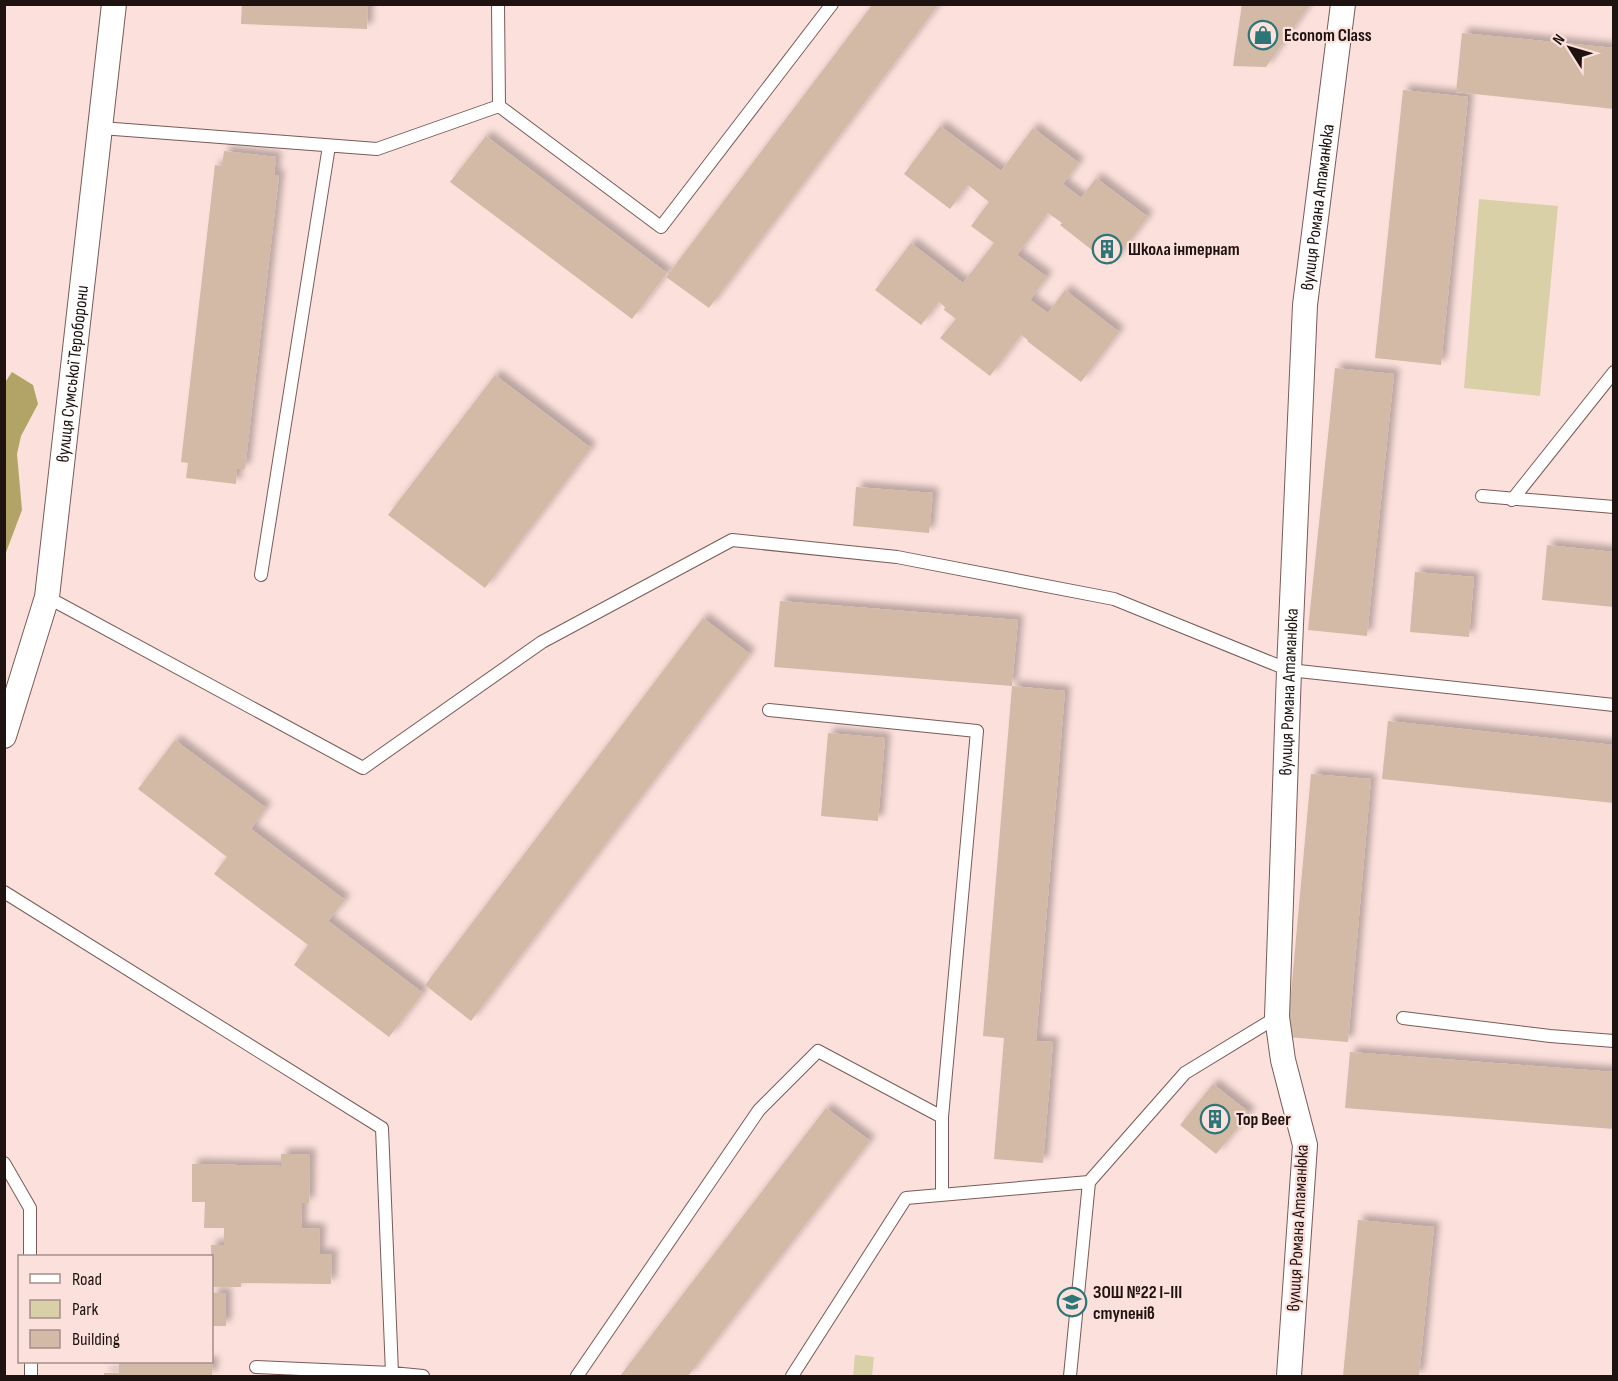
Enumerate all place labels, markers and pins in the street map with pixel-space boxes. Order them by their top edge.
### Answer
shop icon: Econom Class [1247,19,1279,51]
place label: Econom Class [1284,25,1372,46]
building icon: Школа інтернат [1091,233,1123,265]
place label: Школа інтернат [1128,239,1240,260]
building icon: Top Beer [1199,1103,1231,1135]
place label: Top Beer [1236,1109,1291,1130]
place label: ЗОШ №22 І-ІІІ ступенів [1093,1282,1182,1324]
school or university icon: ЗОШ №22 І-ІІІ ступенів [1056,1286,1088,1318]

